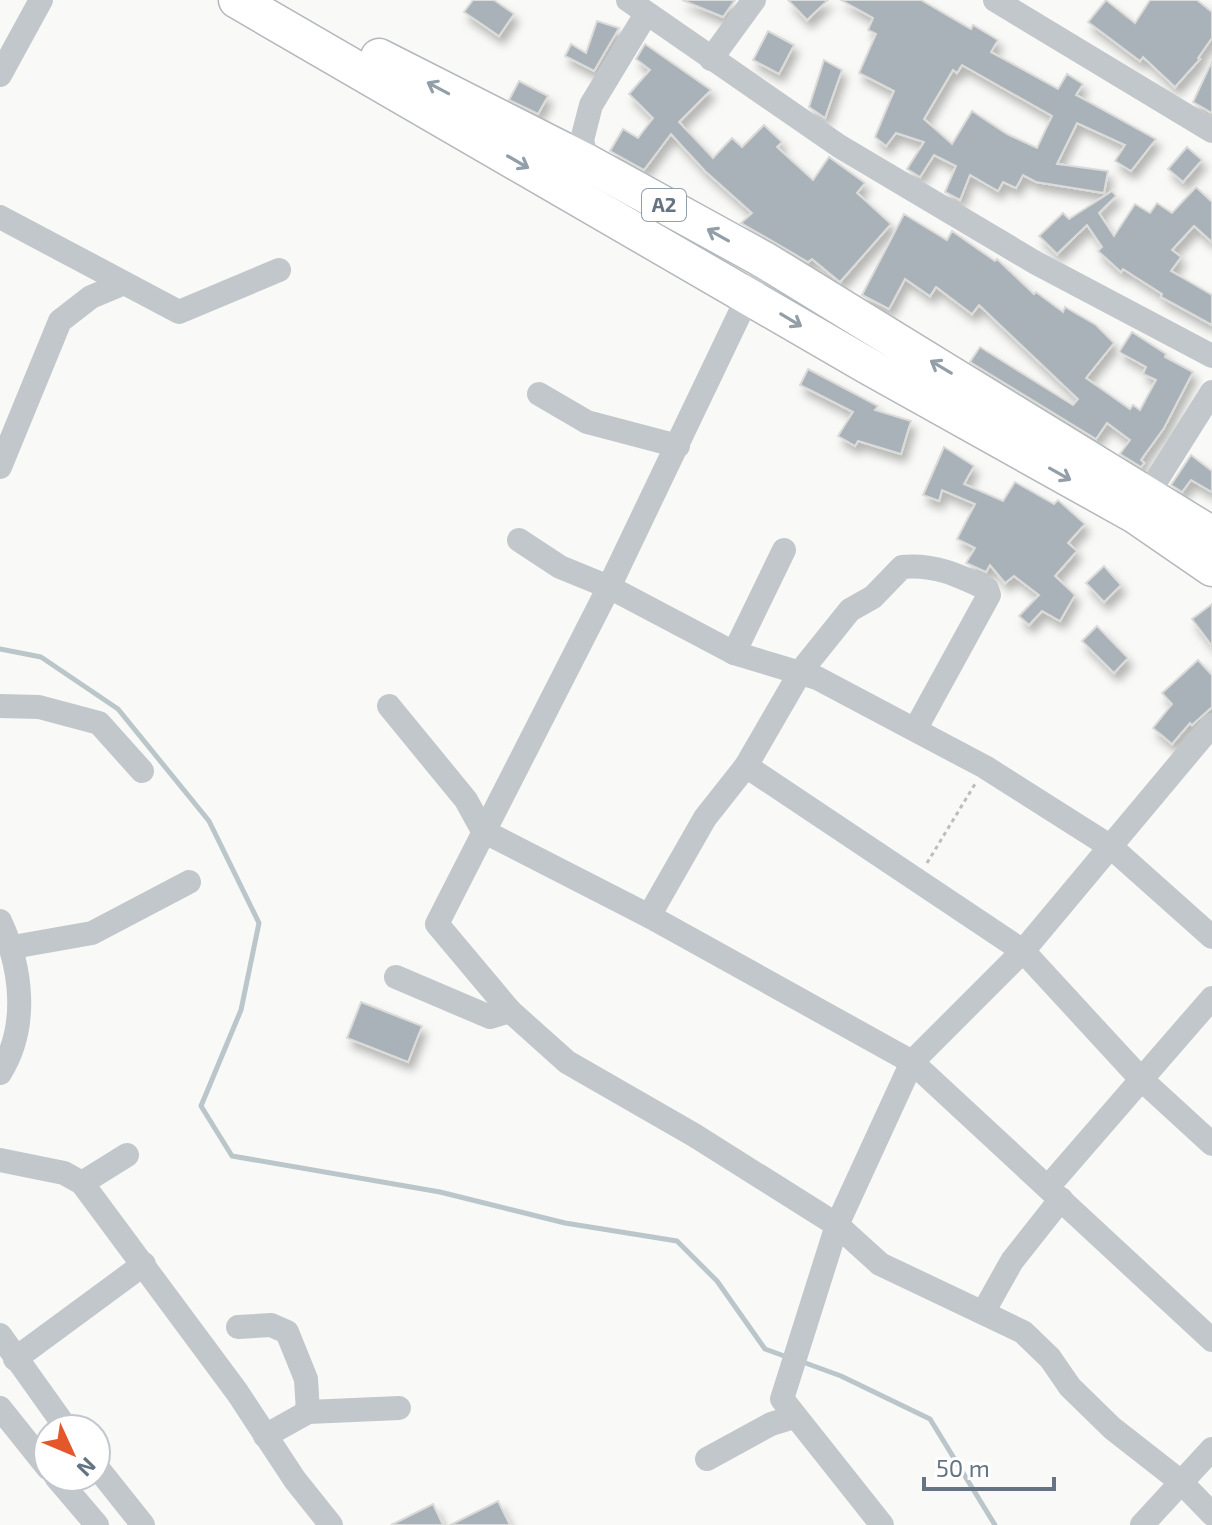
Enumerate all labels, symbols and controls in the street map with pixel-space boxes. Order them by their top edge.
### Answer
one-way arrow [427,79,450,95]
one-way arrow [506,154,529,170]
road number: A2 [642,189,686,221]
one-way arrow [706,226,730,242]
one-way arrow [779,313,802,329]
one-way arrow [930,359,953,375]
one-way arrow [1048,466,1072,482]
north arrow [32,1413,112,1493]
scale bar [924,1441,1054,1491]
text: N [72,1453,102,1482]
text: 50 m [936,1453,990,1482]

